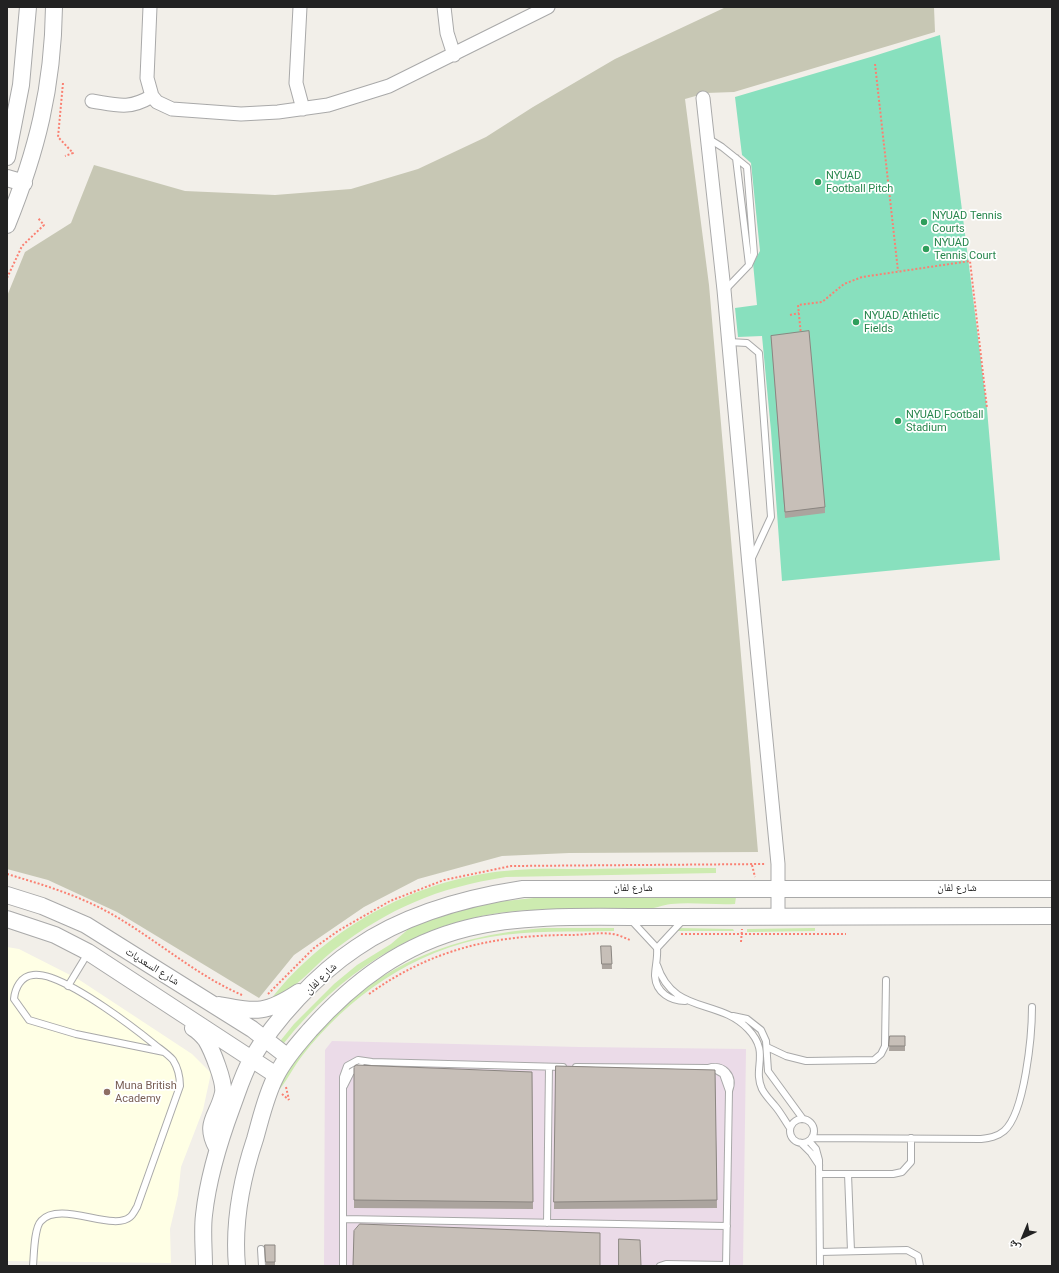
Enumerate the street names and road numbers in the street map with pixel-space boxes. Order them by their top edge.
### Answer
street label: شارع لفان [613,881,653,895]
street label: شارع لفان [937,881,977,895]
street label: شارع السعديات [123,945,181,989]
street label: شارع لفان [302,961,340,997]

